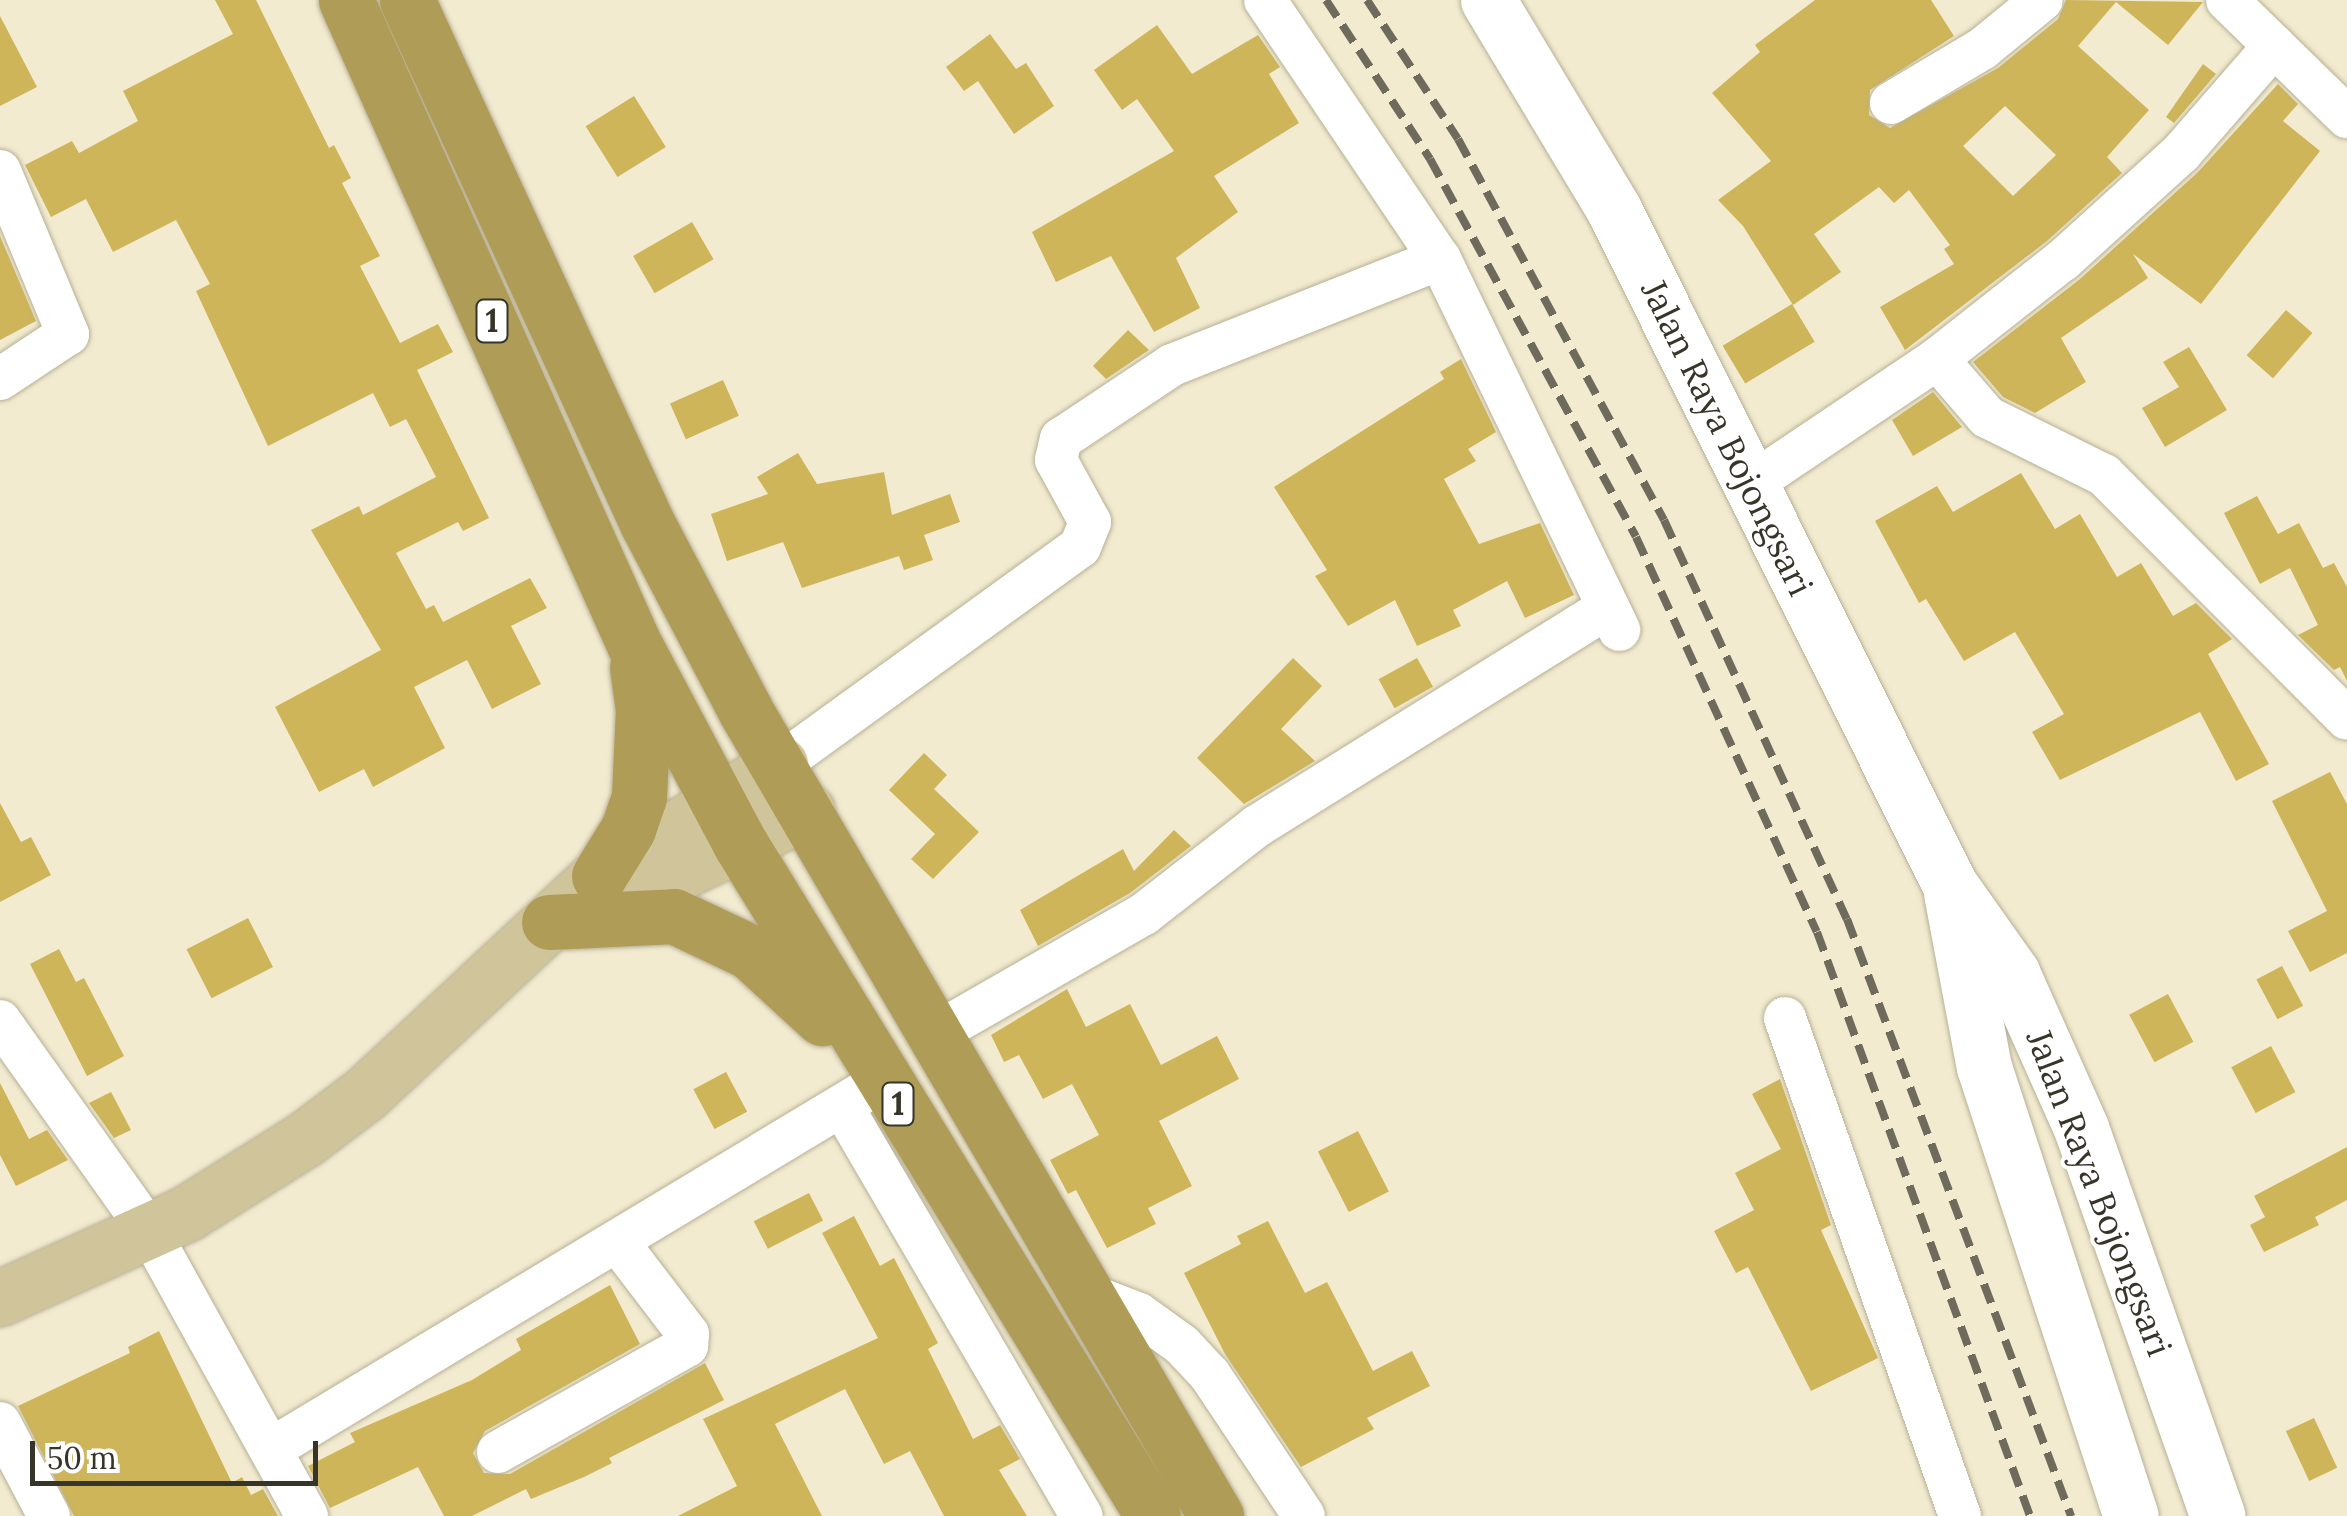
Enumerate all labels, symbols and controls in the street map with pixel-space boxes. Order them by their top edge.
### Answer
street label: Jalan Raya Bojongsari [1632,273,1822,603]
road number: 1 [474,294,510,348]
street label: Jalan Raya Bojongsari [2017,1024,2181,1362]
road number: 1 [880,1077,916,1131]
scale bar [35,1421,322,1483]
text: 50 m [47,1439,117,1477]

